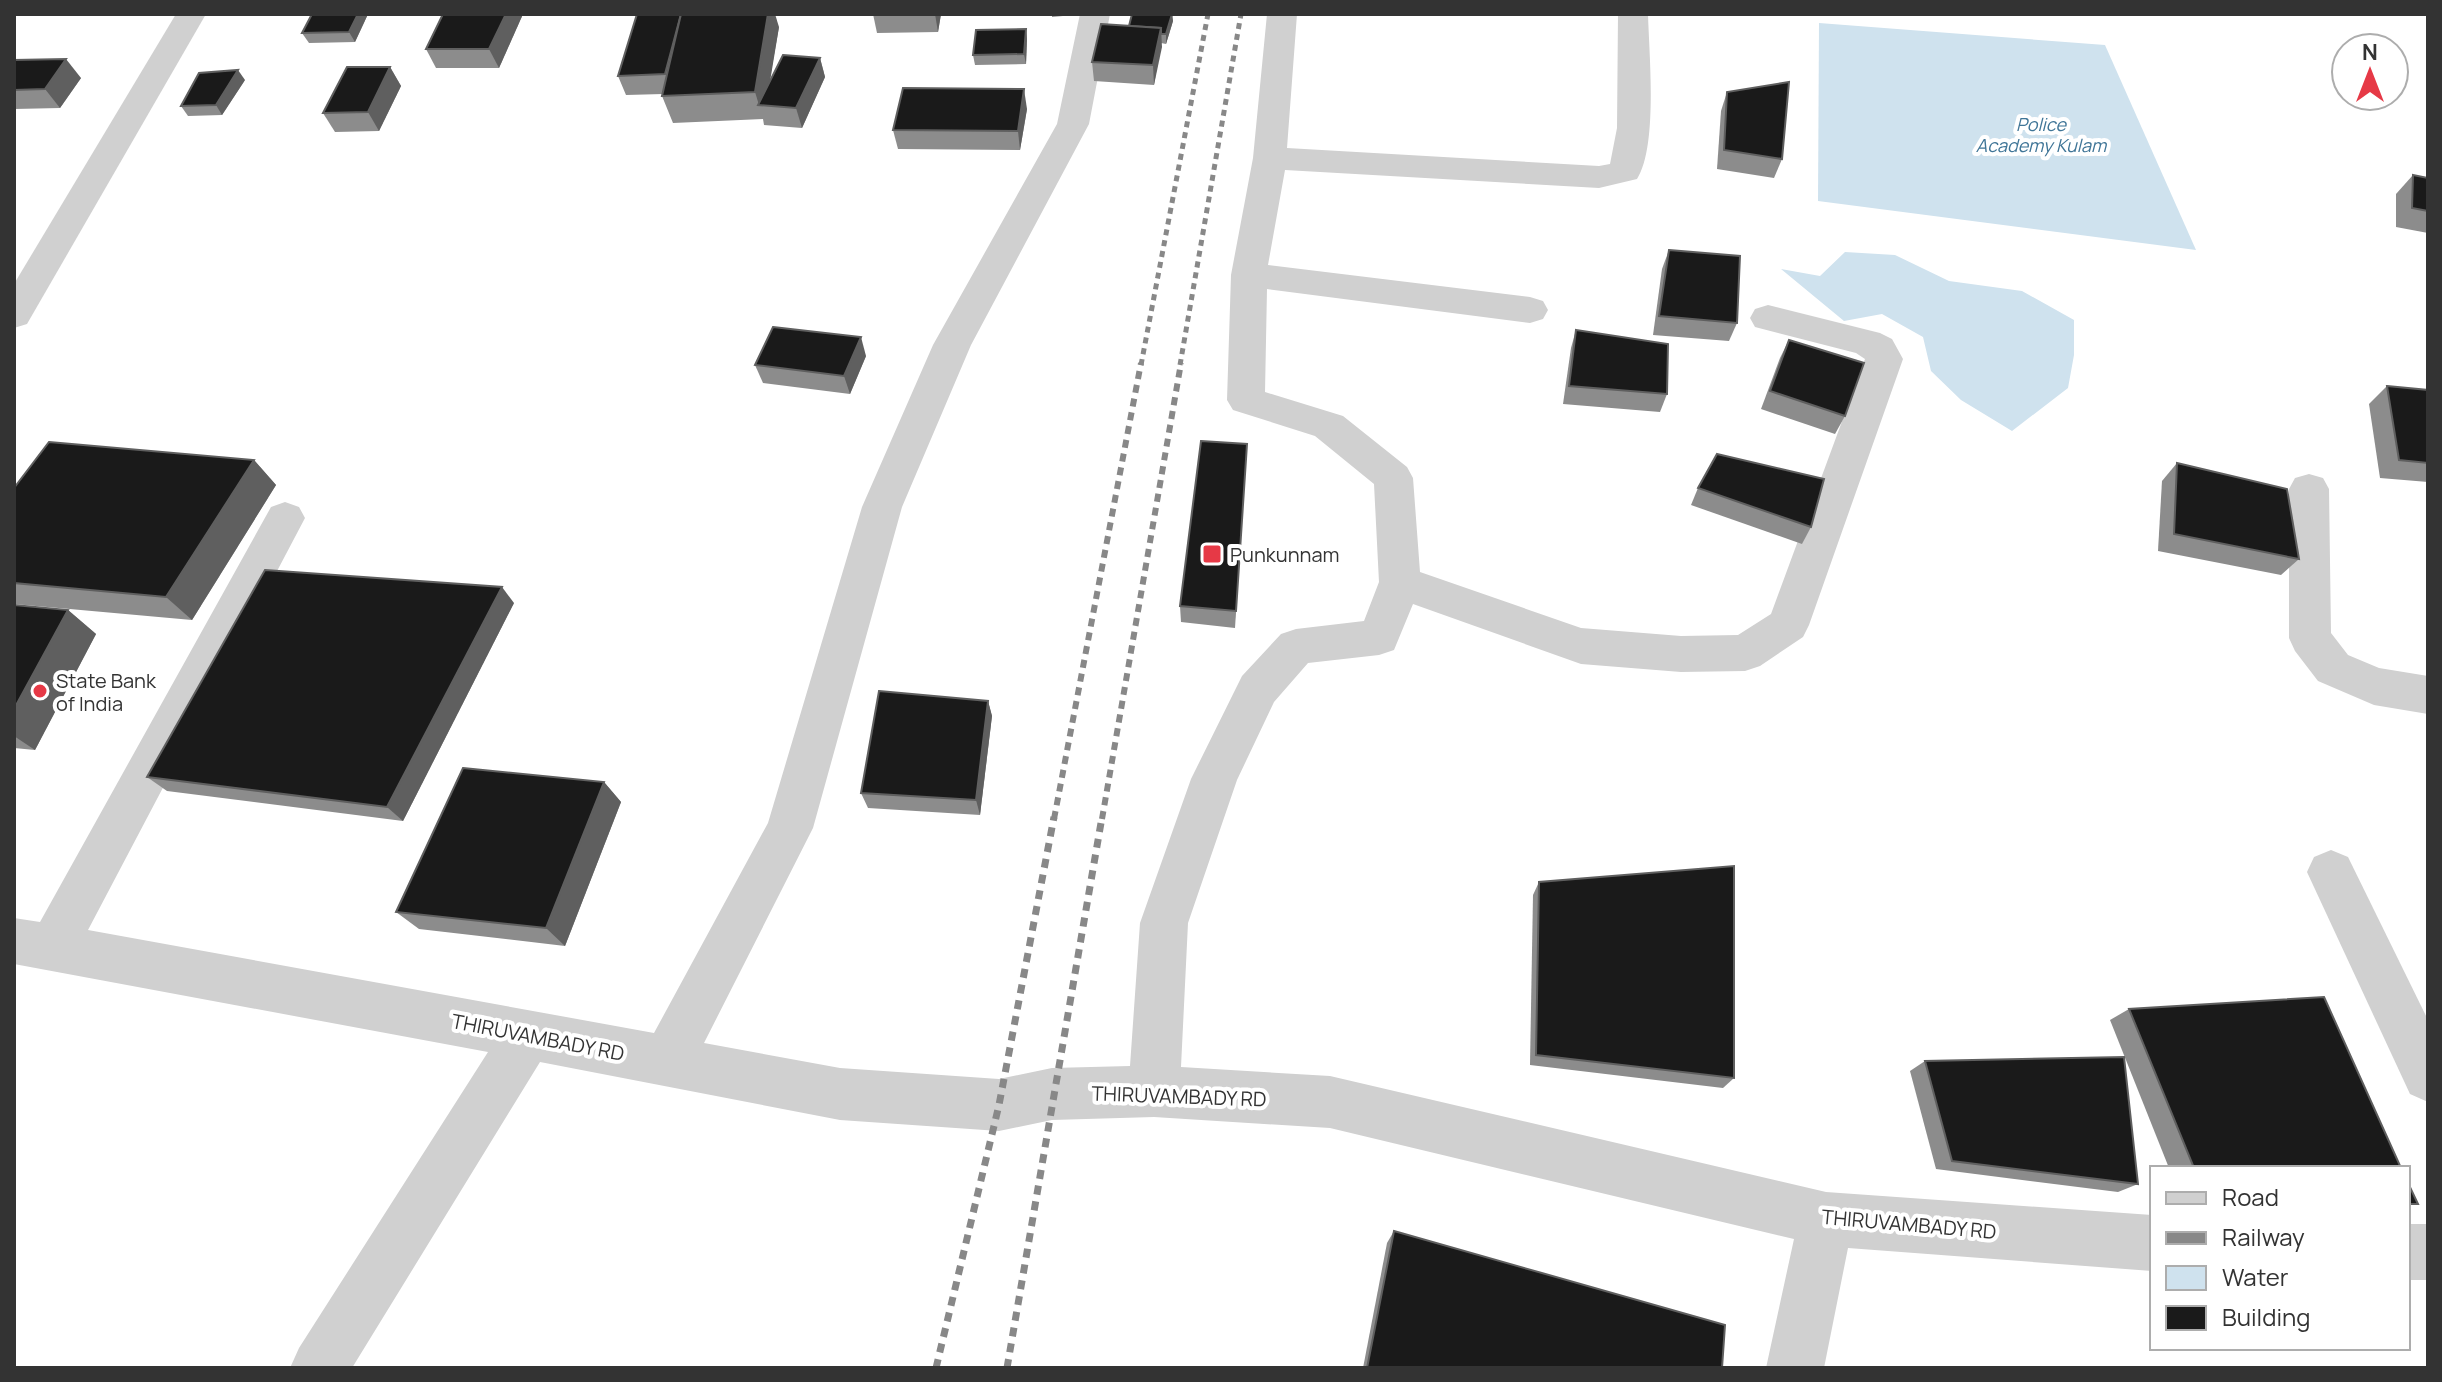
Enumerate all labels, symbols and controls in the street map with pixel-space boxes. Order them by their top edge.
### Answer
north arrow [2330,32,2410,112]
text: N [2362,37,2378,67]
water label: Police Academy Kulam [1976,112,2108,157]
place label: Punkunnam [1230,541,1339,568]
marker: Punkunnam [1201,543,1223,565]
place label: State Bank of India [56,667,157,717]
marker: State Bank of India [31,682,49,700]
street label: THIRUVAMBADY RD [449,1007,627,1067]
street label: THIRUVAMBADY RD [1091,1079,1267,1113]
legend [2150,1166,2410,1350]
text: Road [2222,1180,2279,1213]
street label: THIRUVAMBADY RD [1821,1203,1997,1245]
text: Railway [2222,1220,2305,1253]
text: Water [2222,1260,2289,1293]
text: Building [2222,1300,2310,1333]

